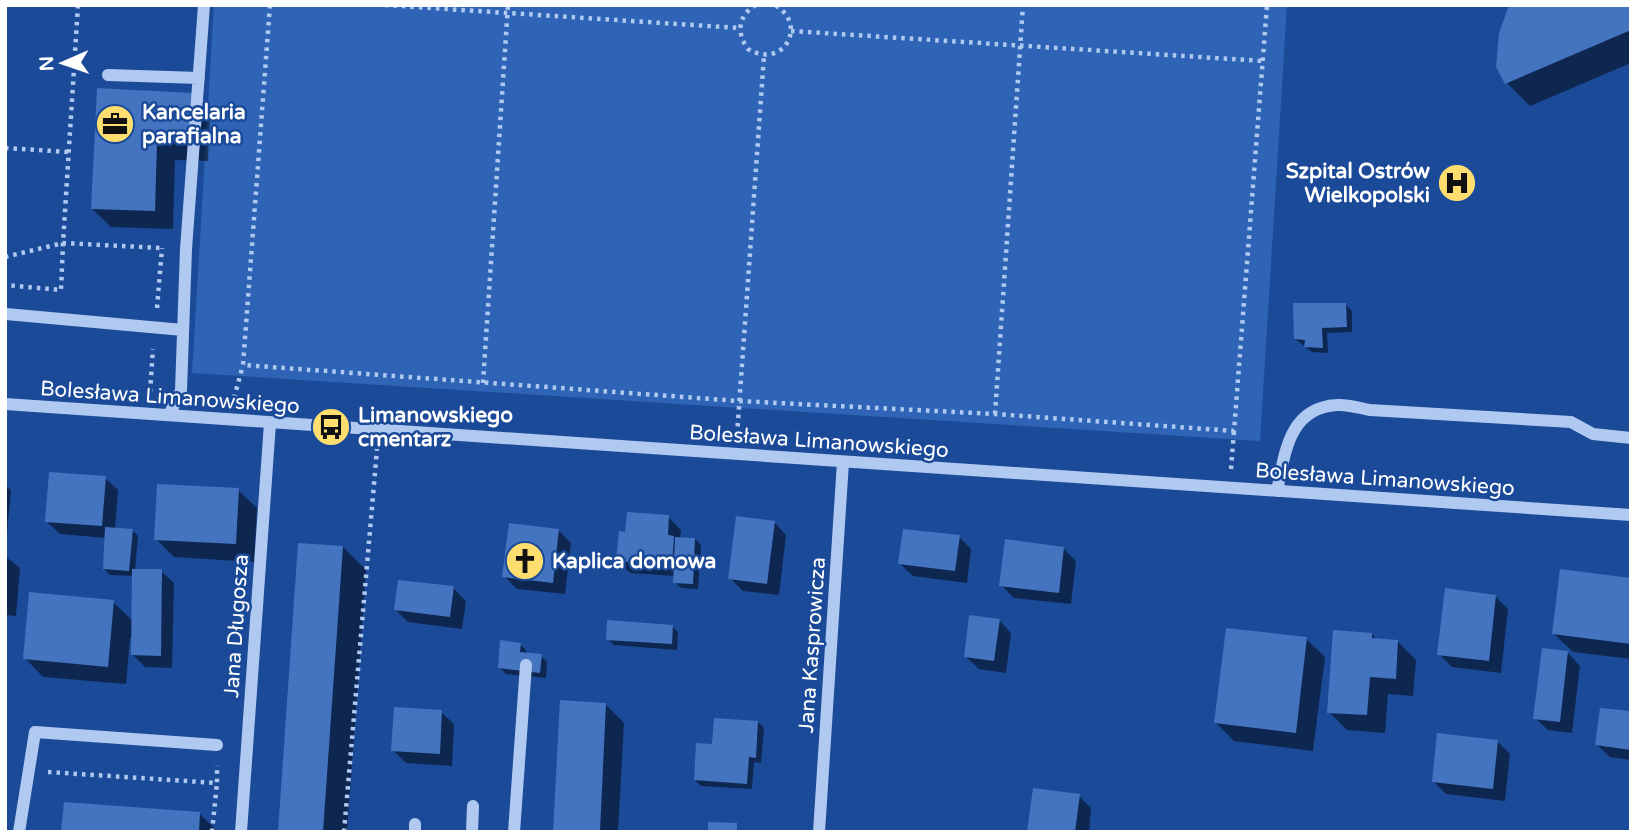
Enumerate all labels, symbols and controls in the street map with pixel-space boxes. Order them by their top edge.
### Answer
north arrow [28,28,98,98]
text: N [36,56,58,72]
place label: Kancelaria parafialna [142,100,246,149]
office icon: Kancelaria parafialna [94,103,136,145]
place label: Szpital Ostrów Wielkopolski [1286,159,1430,208]
hospital icon: Szpital Ostrów Wielkopolski [1436,162,1478,204]
street label: Bolesława Limanowskiego [39,376,301,419]
place label: Limanowskiego cmentarz [358,403,513,452]
bus stop icon: Limanowskiego cmentarz [310,406,352,448]
street label: Bolesława Limanowskiego [688,420,950,463]
street label: Bolesława Limanowskiego [1254,458,1516,501]
church icon: Kaplica domowa [504,540,546,582]
place label: Kaplica domowa [552,549,716,574]
street label: Jana Długosza [219,553,254,699]
street label: Jana Kasprowicza [794,556,831,734]

